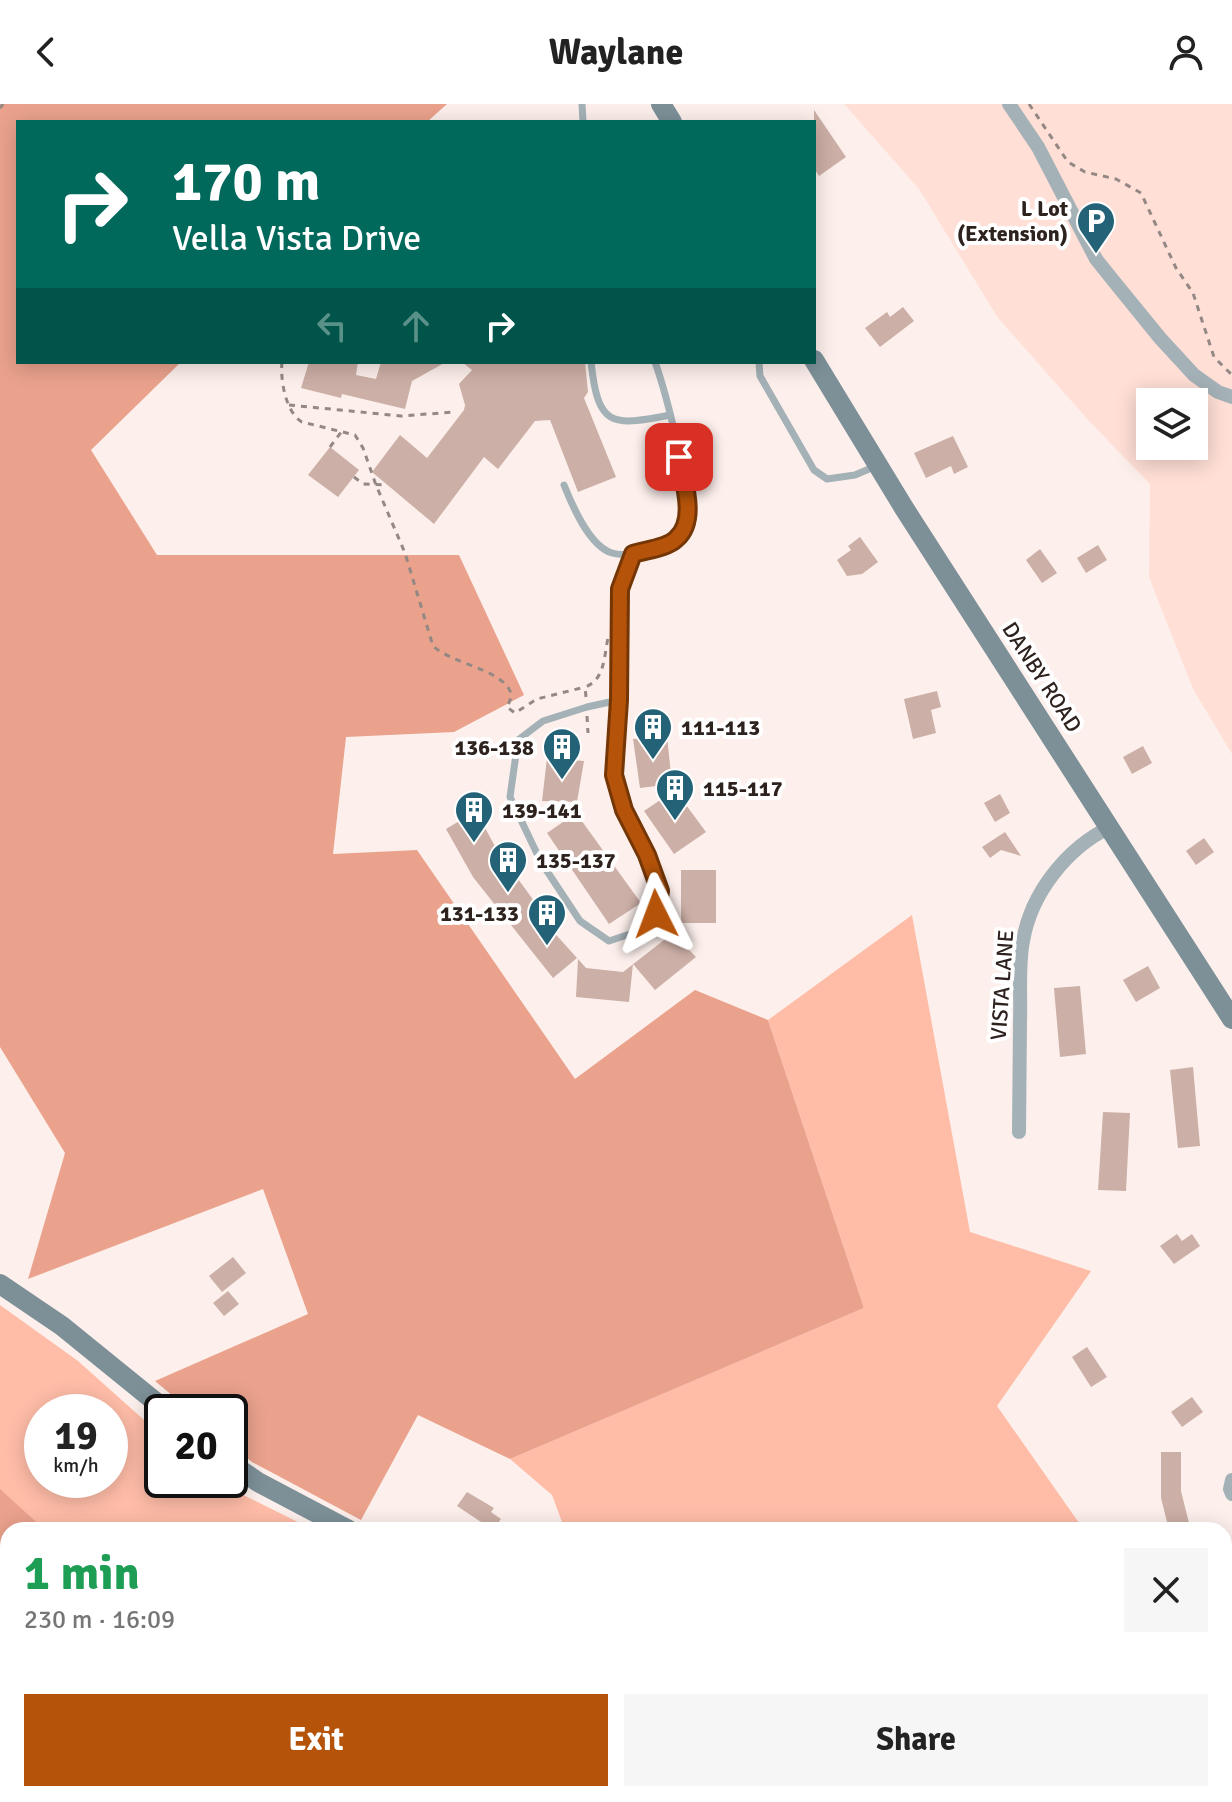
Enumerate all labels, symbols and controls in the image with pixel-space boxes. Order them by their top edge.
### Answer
icon: back [24,30,68,74]
text: Waylane [549,30,683,75]
icon: person [1164,30,1208,74]
text: 170 m [172,147,320,216]
icon: right [40,152,144,256]
place label: L Lot (Extension) [957,195,1068,247]
parking icon: L Lot (Extension) [1075,200,1117,255]
text: Vella Vista Drive [172,216,421,261]
icon: left [310,304,354,348]
icon: ahead [394,304,438,348]
icon: right [478,304,522,348]
map controls [1136,388,1208,460]
button: layers [1136,388,1208,460]
pin [645,423,713,491]
icon: arrive [657,435,701,479]
street label: DANBY ROAD [996,617,1088,737]
building icon: 111-113 [632,706,674,761]
place label: 111-113 [681,714,760,741]
building icon: 136-138 [541,726,583,781]
place label: 136-138 [454,734,534,761]
building icon: 115-117 [654,767,696,822]
place label: 115-117 [703,775,783,802]
building icon: 139-141 [453,789,495,844]
place label: 139-141 [502,797,582,824]
building icon: 135-137 [487,839,529,894]
place label: 135-137 [536,847,616,874]
position arrow [614,872,698,956]
building icon: 131-133 [526,892,568,947]
place label: 131-133 [440,900,519,927]
street label: VISTA LANE [985,929,1019,1041]
speed limit sign: 20 [144,1394,248,1498]
text: 19 [54,1411,98,1461]
text: km/h [53,1453,99,1478]
text: 1 min [24,1544,140,1603]
button: close [1124,1548,1208,1632]
text: 230 m · 16:09 [24,1604,175,1636]
button: Exit [24,1694,608,1786]
button: Share [624,1694,1208,1786]

